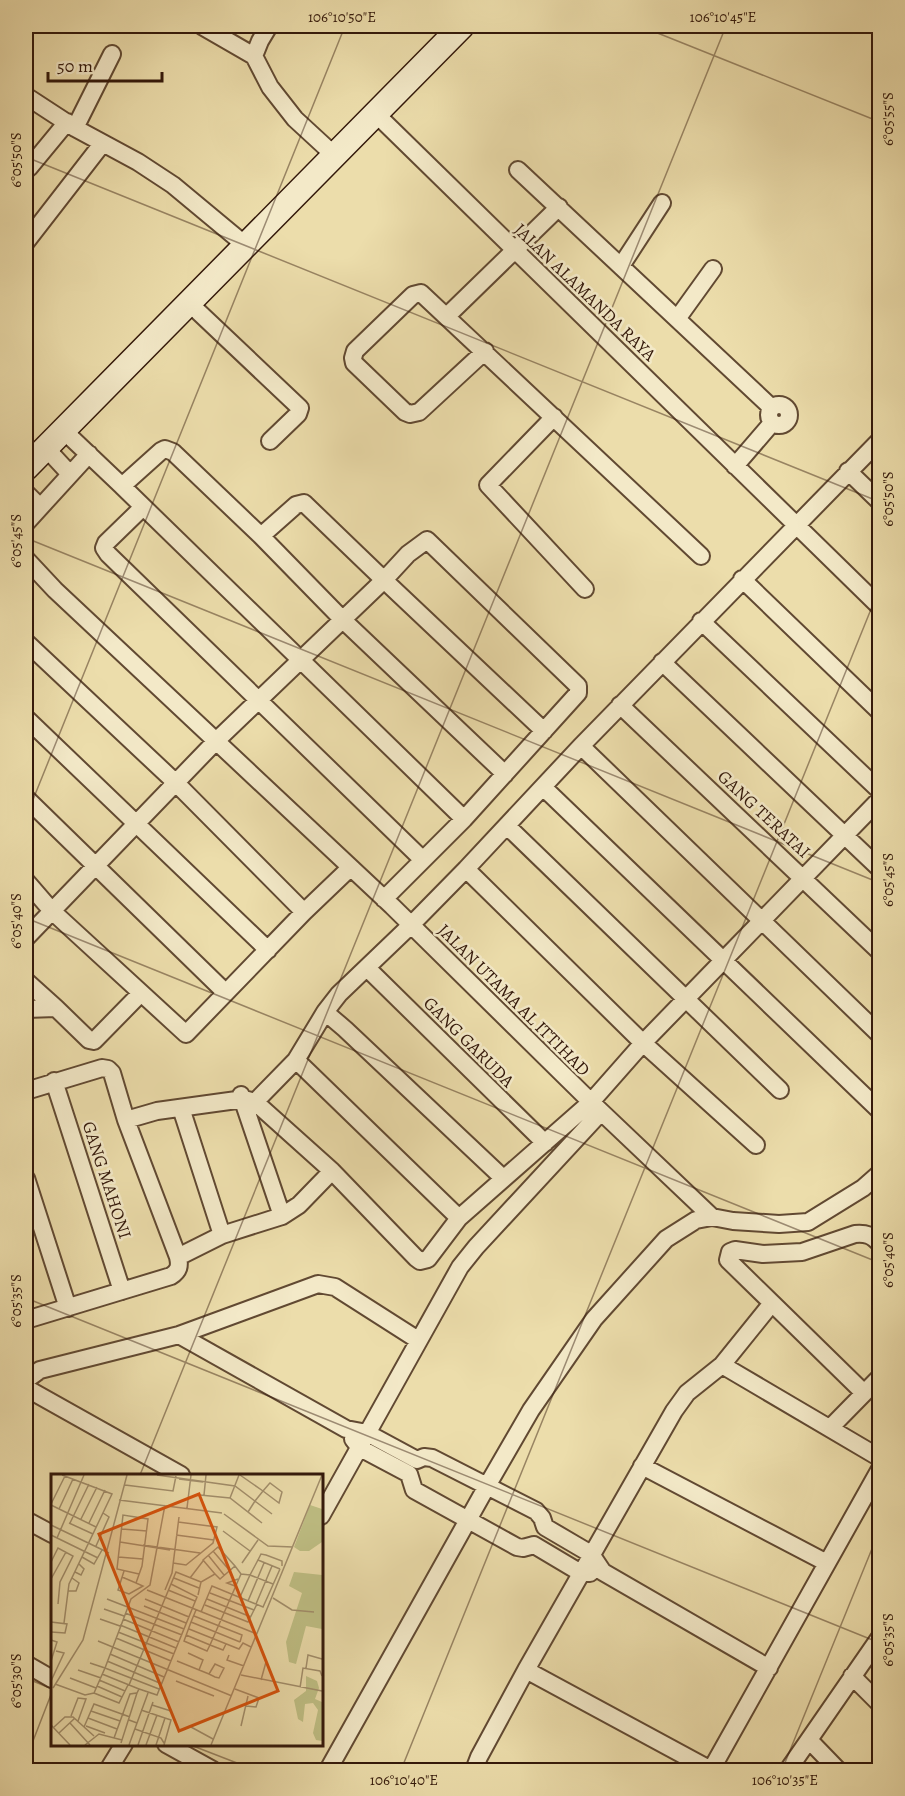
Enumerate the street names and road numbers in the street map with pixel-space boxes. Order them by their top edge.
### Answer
street label: JALAN ALAMANDA RAYA [509,218,662,367]
street label: GANG TERATAI [712,765,816,863]
street label: JALAN UTAMA AL ITTIHAD [433,919,595,1081]
street label: GANG GARUDA [418,991,520,1093]
street label: GANG MAHONI [77,1118,137,1242]

